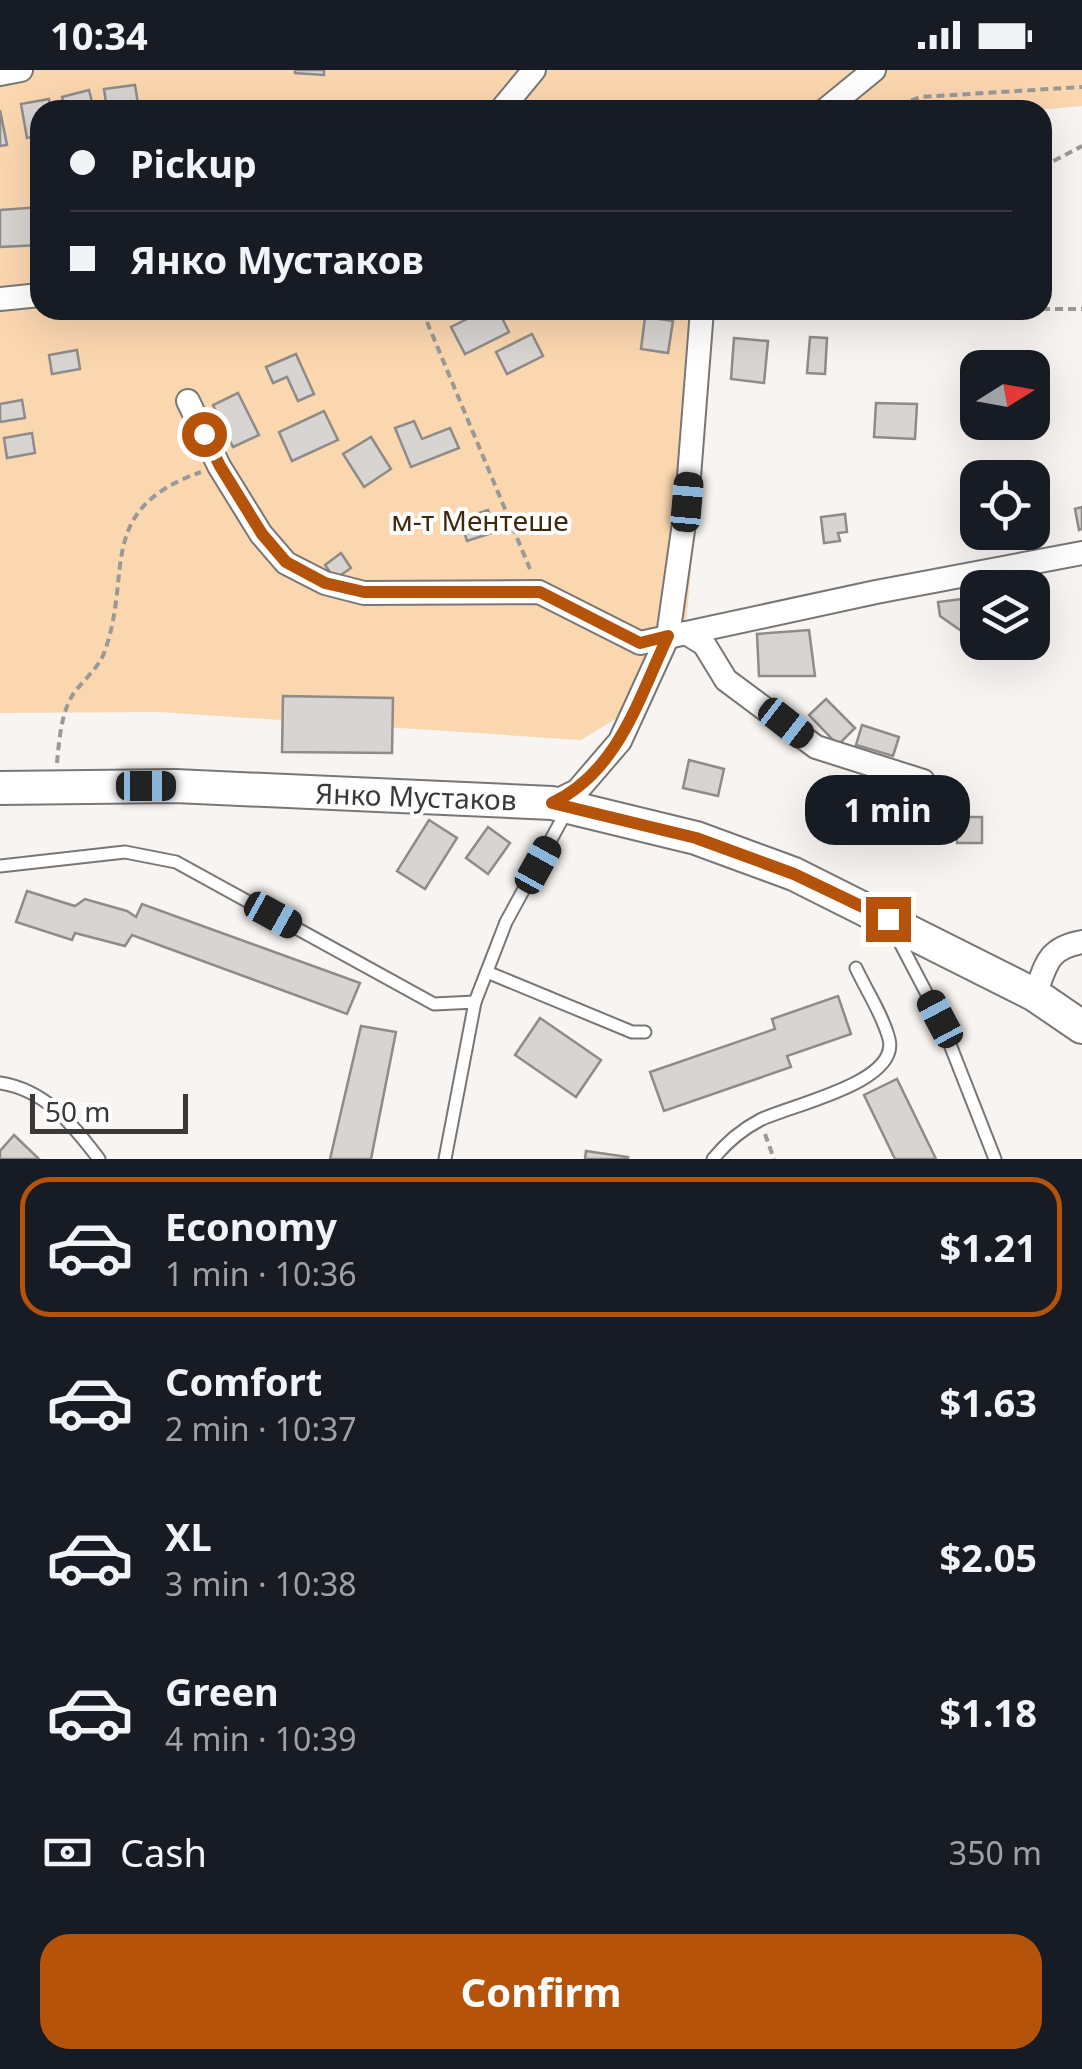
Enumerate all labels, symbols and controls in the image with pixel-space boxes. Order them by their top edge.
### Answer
text: 10:34 [50,9,148,61]
text: Pickup [130,137,257,189]
text: Янко Мустаков [130,233,424,285]
north arrow [960,350,1050,440]
map controls [960,350,1050,660]
route start [182,412,227,457]
button: locate [960,460,1050,550]
car [669,471,705,533]
park label: м-т Ментeше [391,501,569,539]
button: layers [960,570,1050,660]
car [753,693,819,753]
car [116,771,176,801]
street label: Янко Мустаков [315,774,517,819]
callout: 1 min [806,774,970,844]
text: 1 min [843,788,932,831]
car [510,831,566,899]
car [239,887,307,943]
route end [866,897,911,942]
car [913,985,967,1053]
scale bar [30,1089,188,1134]
text: 50 m [45,1092,111,1130]
text: Economy [165,1200,337,1252]
icon: car [45,1202,135,1292]
text: $1.21 [939,1221,1037,1273]
text: 1 min · 10:36 [165,1252,357,1295]
text: Comfort [165,1355,322,1407]
icon: car [45,1357,135,1447]
text: $1.63 [939,1376,1037,1428]
text: 2 min · 10:37 [165,1407,357,1450]
text: XL [165,1510,212,1562]
icon: car [45,1512,135,1602]
text: $2.05 [939,1531,1037,1583]
text: 3 min · 10:38 [165,1562,357,1605]
text: Green [165,1665,279,1717]
icon: car [45,1667,135,1757]
text: $1.18 [939,1686,1037,1738]
text: 4 min · 10:39 [165,1717,357,1760]
icon: cash [40,1825,95,1880]
text: Cash [120,1826,207,1878]
text: 350 m [949,1831,1042,1874]
button: Confirm [40,1934,1042,2049]

